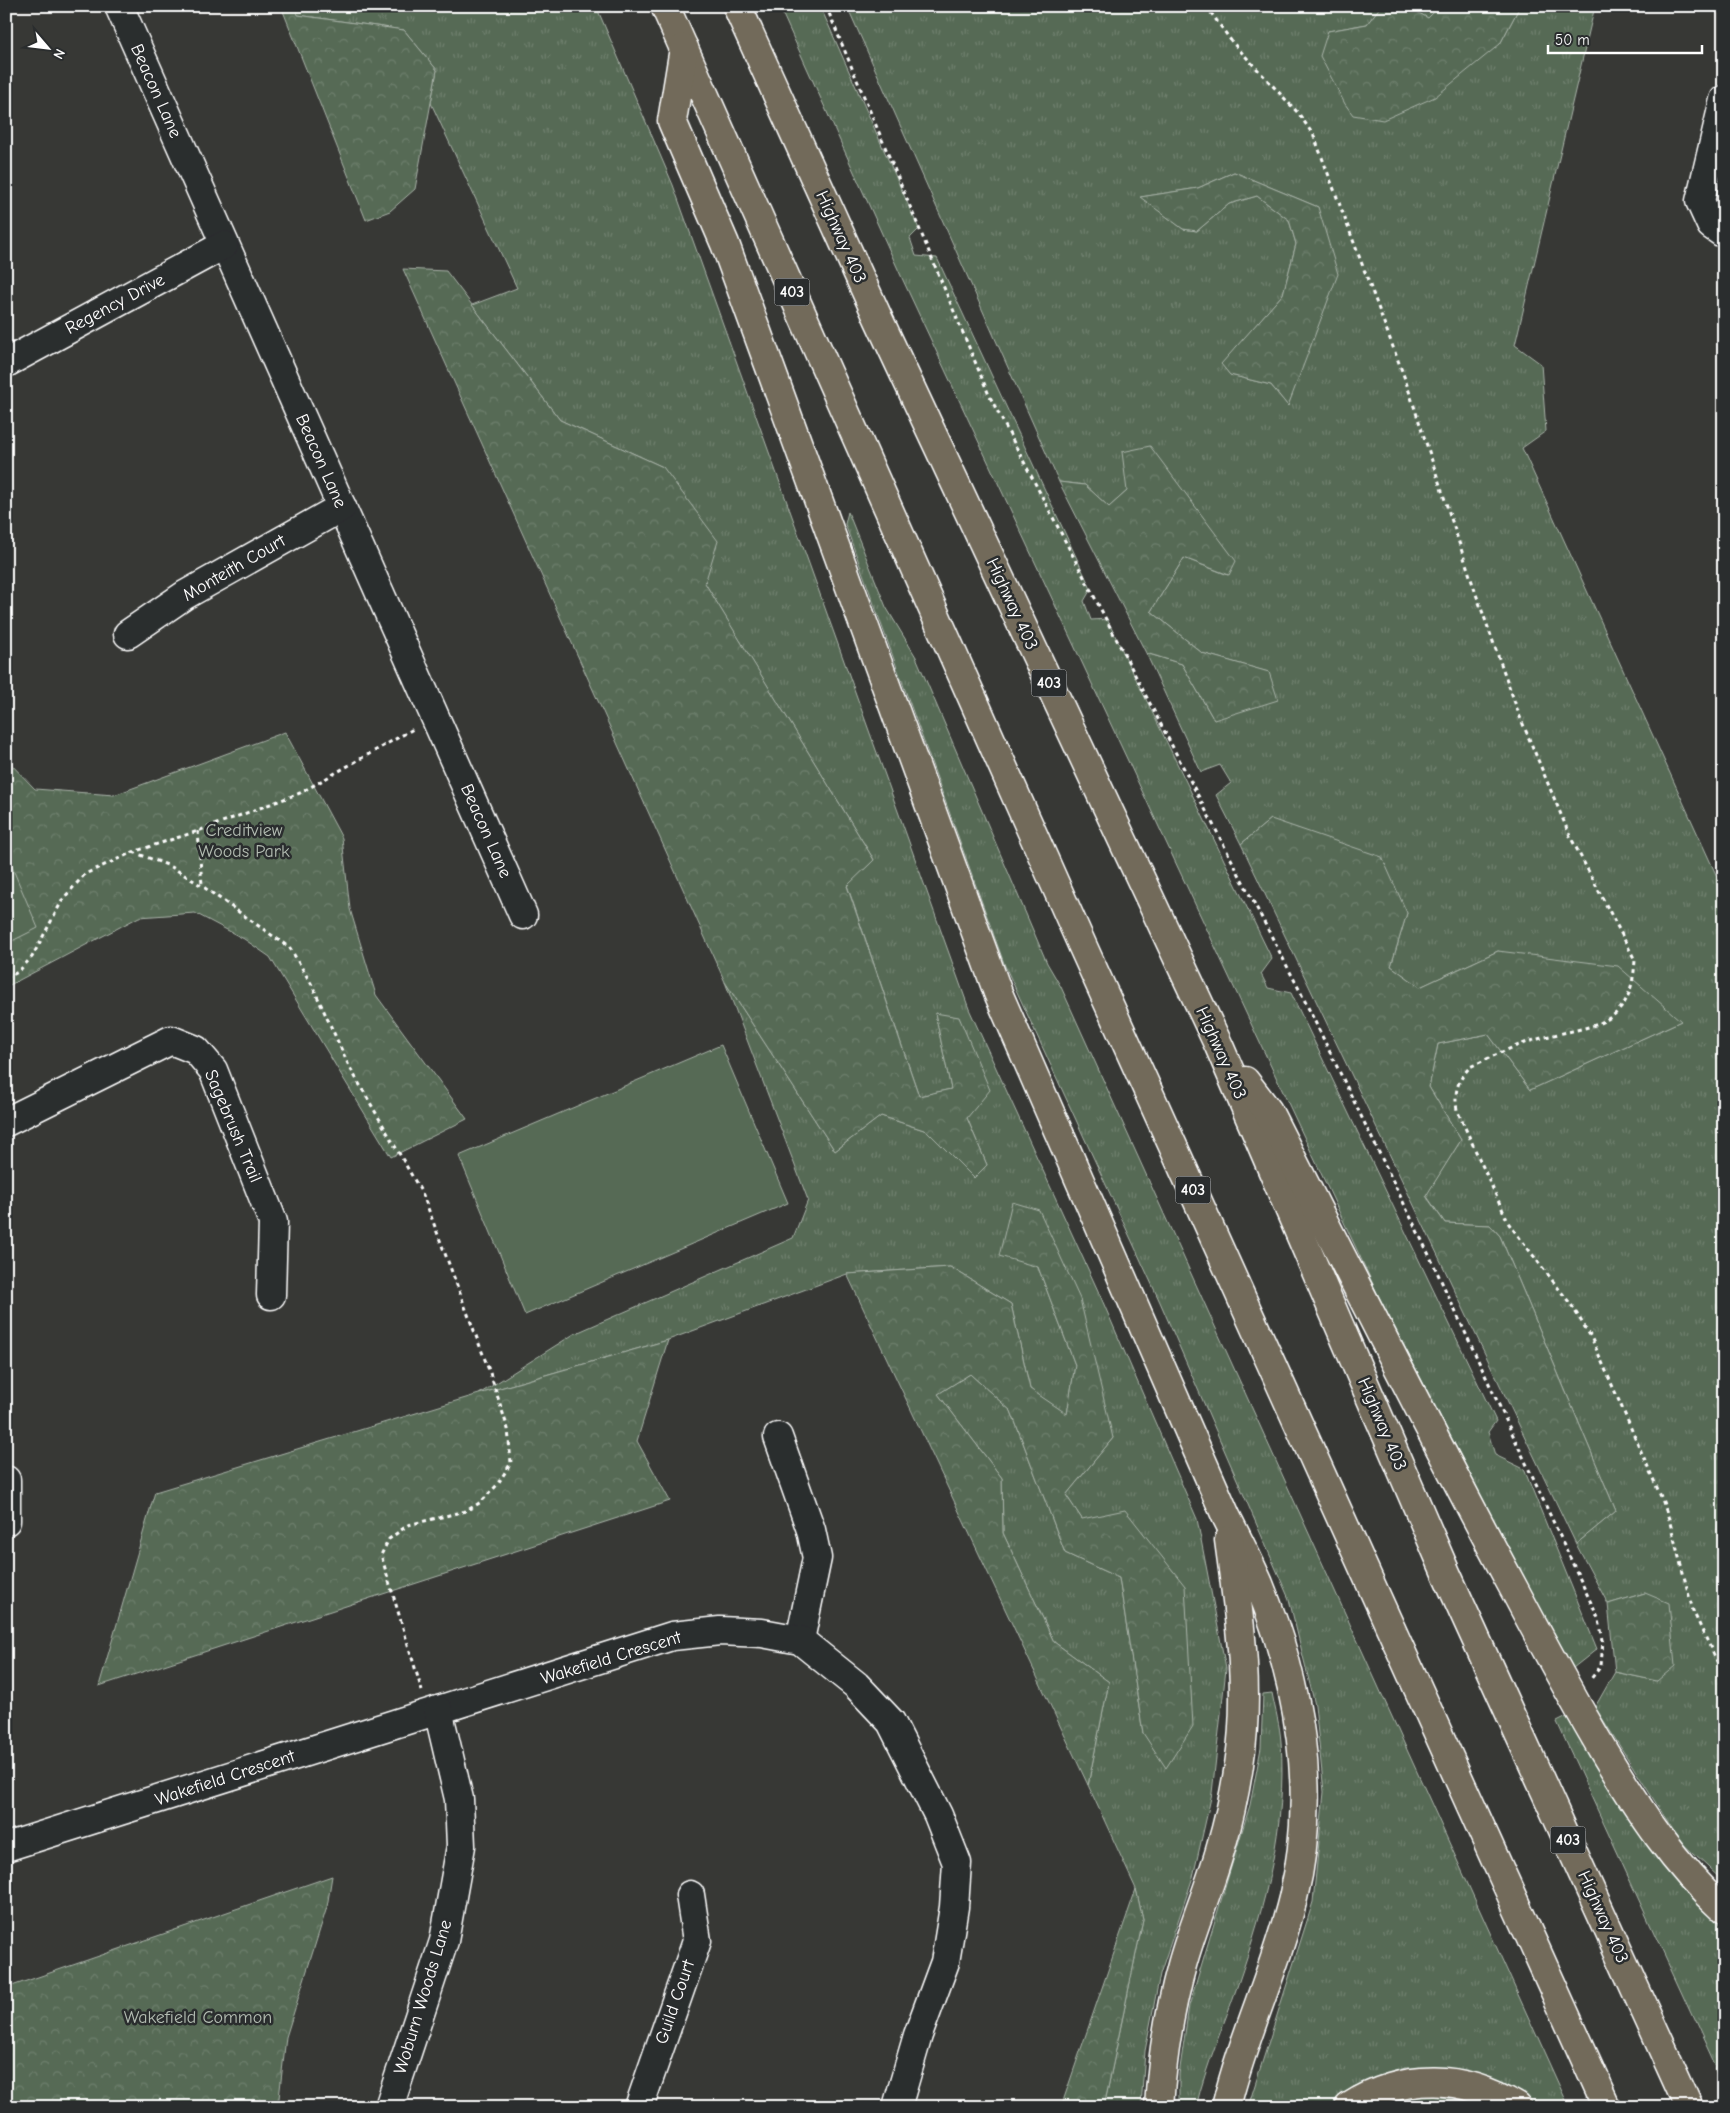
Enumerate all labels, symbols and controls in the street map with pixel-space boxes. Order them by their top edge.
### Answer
north arrow [22,22,72,72]
scale bar [1548,22,1701,54]
text: 50 m [1555,31,1590,49]
street label: Beacon Lane [126,41,186,141]
text: N [49,46,69,62]
street label: Highway 403 [811,188,871,286]
street label: Regency Drive [62,269,168,339]
road number: 403 [774,278,810,306]
street label: Beacon Lane [291,411,351,511]
street label: Monteith Court [179,530,290,606]
street label: Highway 403 [982,555,1042,653]
road number: 403 [1032,670,1066,696]
street label: Beacon Lane [456,781,516,881]
park label: Creditview Woods Park [198,820,290,862]
street label: Highway 403 [1191,1004,1251,1102]
street label: Sagebrush Trail [200,1066,266,1186]
road number: 403 [1176,1176,1210,1204]
street label: Highway 403 [1353,1374,1411,1474]
street label: Wakefield Crescent [538,1626,685,1689]
street label: Wakefield Crescent [152,1745,298,1811]
road number: 403 [1550,1826,1586,1854]
street label: Highway 403 [1573,1868,1633,1966]
street label: Woburn Woods Lane [390,1917,456,2077]
street label: Guild Court [651,1956,699,2047]
park label: Wakefield Common [124,2007,272,2028]

